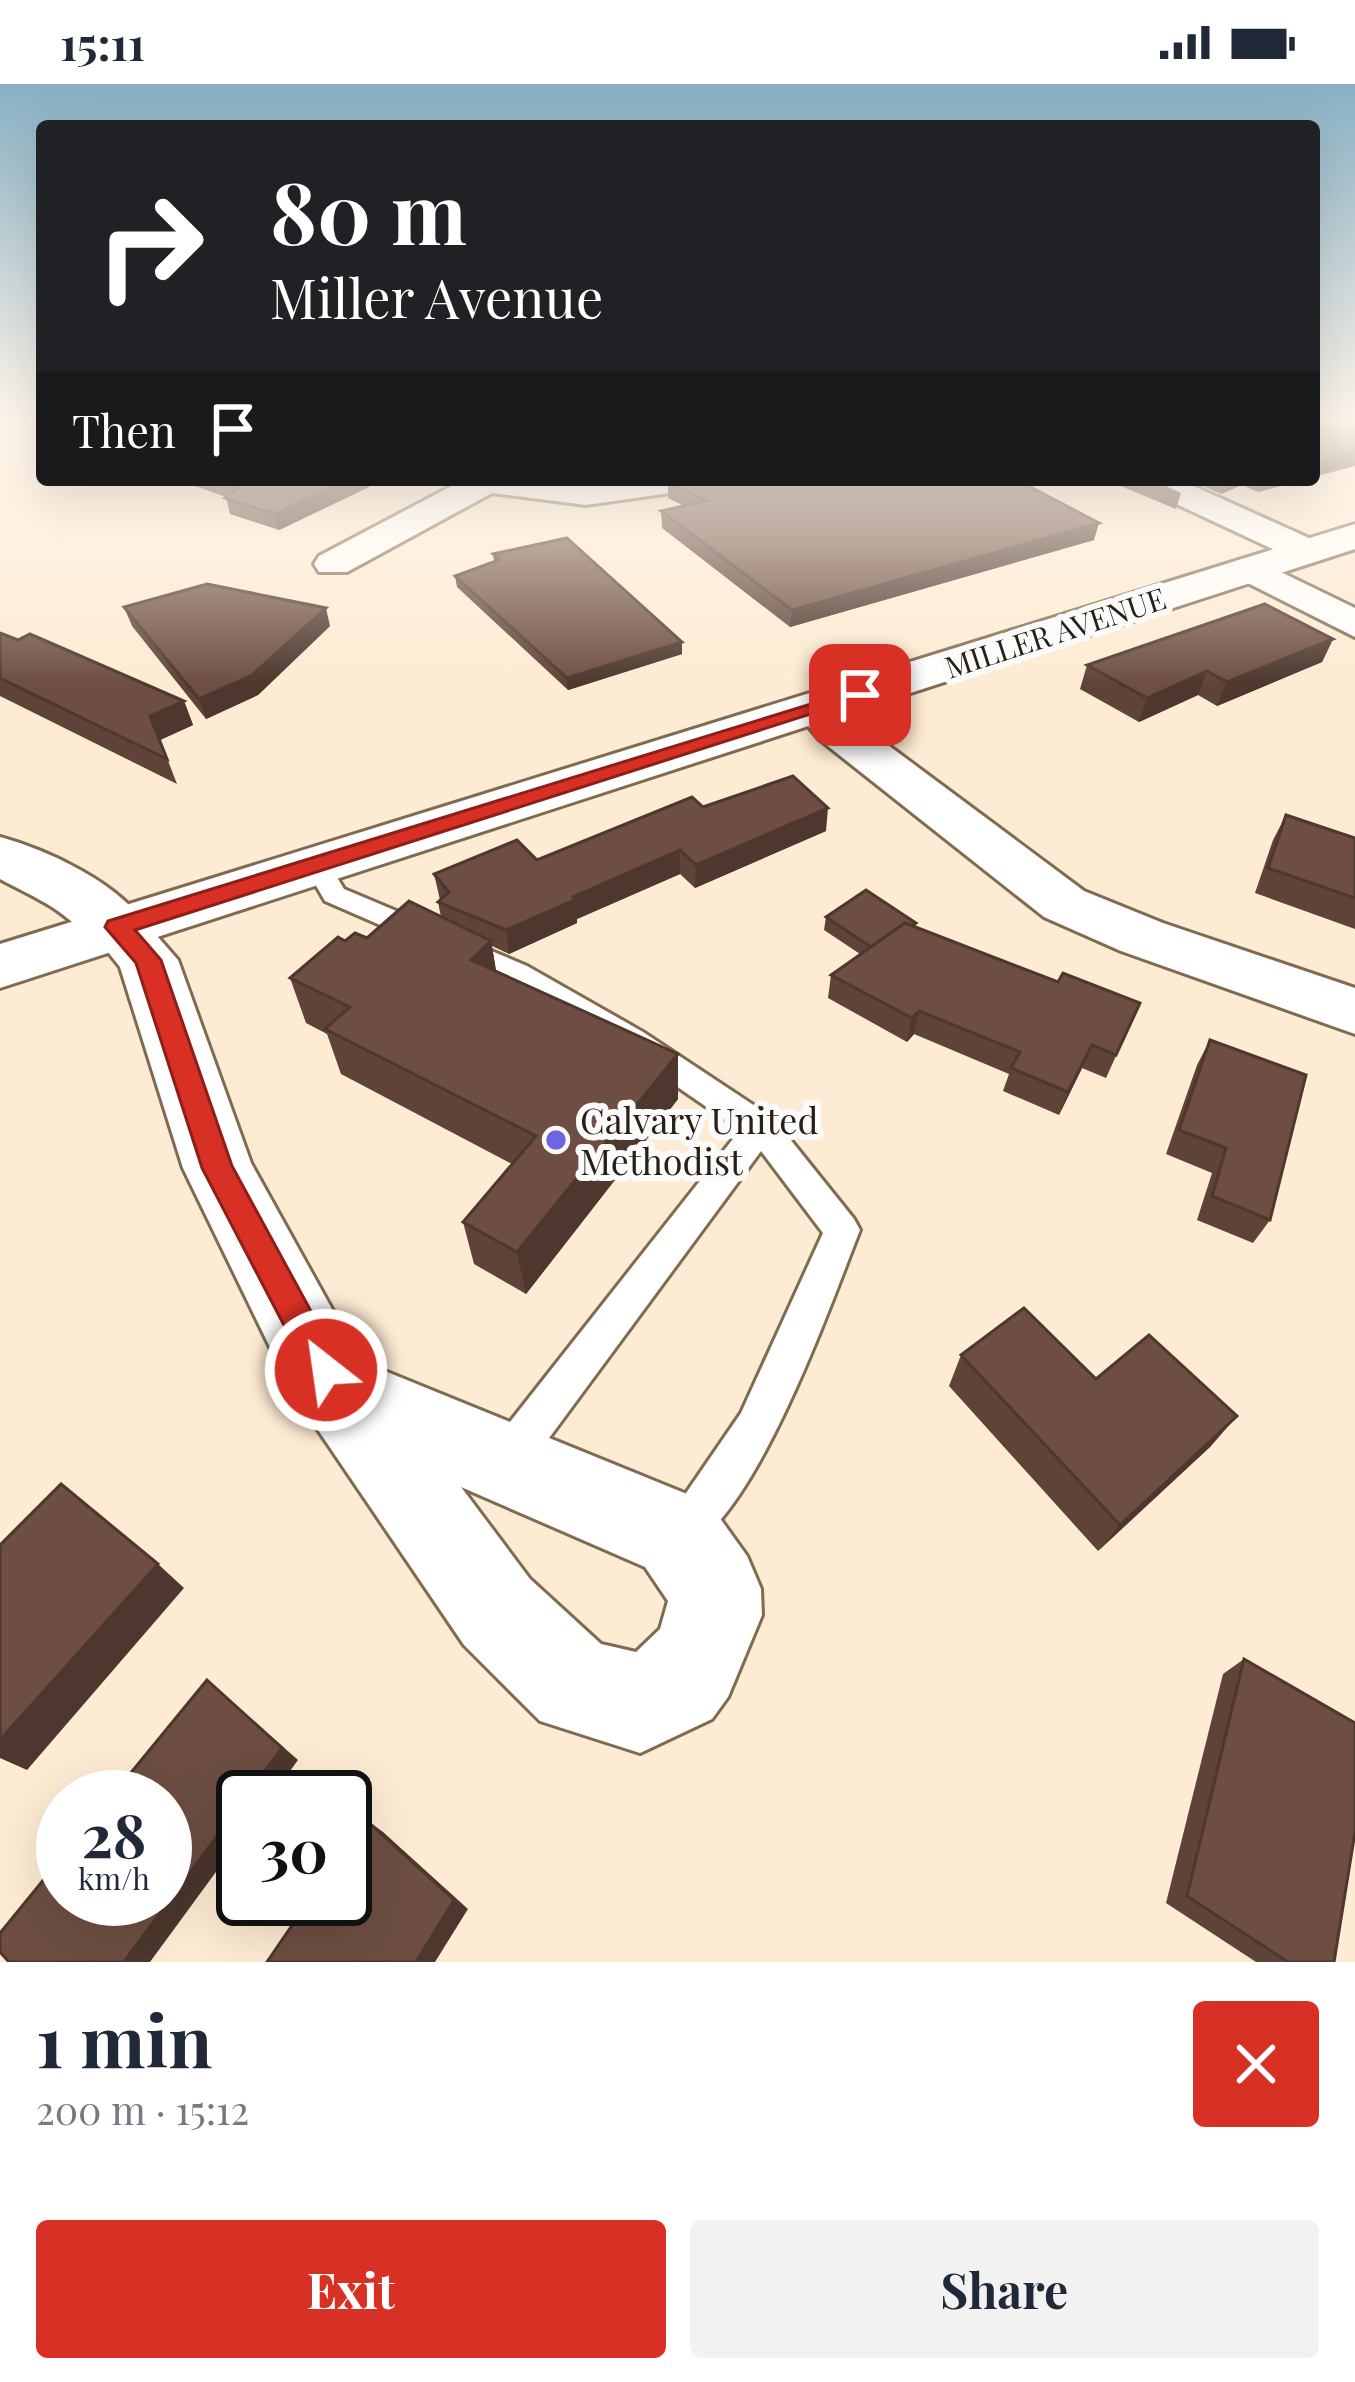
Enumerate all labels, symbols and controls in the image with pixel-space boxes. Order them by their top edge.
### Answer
text: 15:11 [60,12,145,72]
text: 80 m [270,154,467,266]
icon: right [72,168,228,324]
text: Miller Avenue [270,261,603,333]
icon: arrive [200,396,266,462]
text: Then [72,399,176,459]
street label: MILLER AVENUE [940,577,1170,687]
pin [809,644,911,746]
icon: arrive [827,662,893,728]
place label: Calvary United Methodist [580,1095,819,1184]
marker: Calvary United Methodist [543,1127,569,1153]
position arrow [263,1307,389,1433]
speed limit sign: 30 [216,1770,372,1926]
text: 28 [81,1793,147,1873]
text: km/h [78,1858,150,1898]
text: 1 min [36,1990,212,2086]
button: close [1193,2001,1319,2127]
text: 200 m · 15:12 [36,2083,249,2135]
button: Exit [36,2220,666,2358]
button: Share [690,2220,1319,2358]

